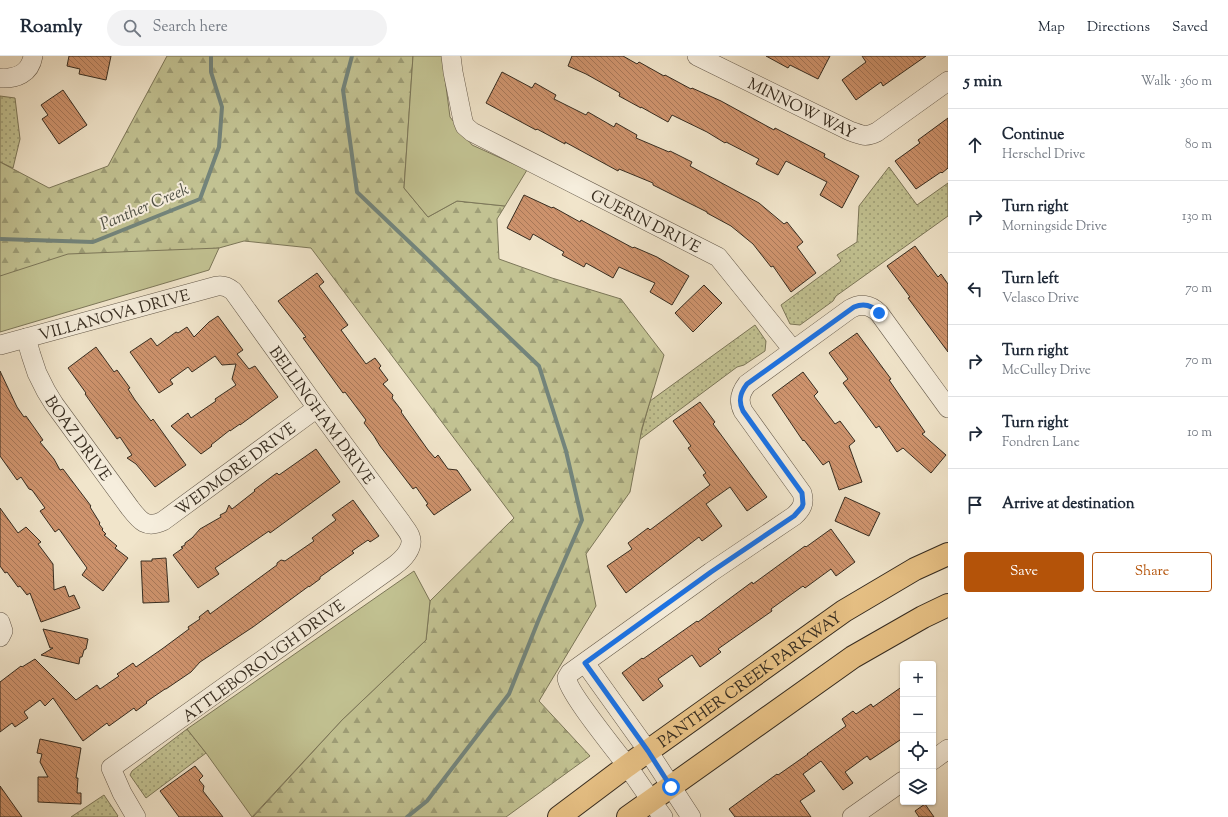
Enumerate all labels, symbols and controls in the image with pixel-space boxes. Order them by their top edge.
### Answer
search box [107,10,387,46]
text: Roamly [20,14,83,41]
icon: search [121,17,143,39]
text: Search here [153,17,228,38]
text: Map [1038,18,1065,38]
text: Directions [1087,18,1150,38]
text: Saved [1172,18,1208,38]
text: 5 min [964,70,1002,94]
text: Walk · 360 m [1141,73,1212,91]
street label: MINNOW WAY [743,74,859,146]
text: Continue [1002,125,1064,146]
icon: ahead [964,134,986,156]
text: 80 m [1185,136,1212,154]
text: Herschel Drive [1002,146,1085,164]
water label: Panther Creek [96,178,193,237]
street label: GUERIN DRIVE [586,185,704,260]
text: Turn right [1002,197,1068,218]
icon: right [964,206,986,228]
text: 130 m [1182,208,1212,226]
text: Morningside Drive [1002,218,1107,236]
text: Turn left [1002,269,1059,290]
icon: left [964,278,986,300]
text: 70 m [1185,280,1212,298]
street label: VILLANOVA DRIVE [36,285,193,348]
text: Velasco Drive [1002,290,1079,308]
route end [870,304,888,322]
text: Turn right [1002,341,1068,362]
street label: BELLINGHAM DRIVE [262,342,379,490]
icon: right [964,350,986,372]
text: 70 m [1185,352,1212,370]
text: McCulley Drive [1002,362,1091,380]
street label: BOAZ DRIVE [38,392,116,487]
text: Turn right [1002,413,1068,434]
street label: WEDMORE DRIVE [171,418,302,522]
icon: right [964,422,986,444]
text: 10 m [1187,424,1212,442]
text: Fondren Lane [1002,434,1080,452]
icon: arrive [964,494,986,516]
text: Arrive at destination [1002,494,1135,515]
button: Save [964,552,1084,592]
button: Share [1092,552,1212,592]
street label: ATTLEBOROUGH DRIVE [178,595,351,729]
street label: PANTHER CREEK PARKWAY [654,607,848,755]
map controls [900,661,936,805]
button: + [900,661,936,697]
button: − [900,697,936,733]
button: locate [900,733,936,769]
button: layers [900,769,936,805]
route start [662,778,680,796]

